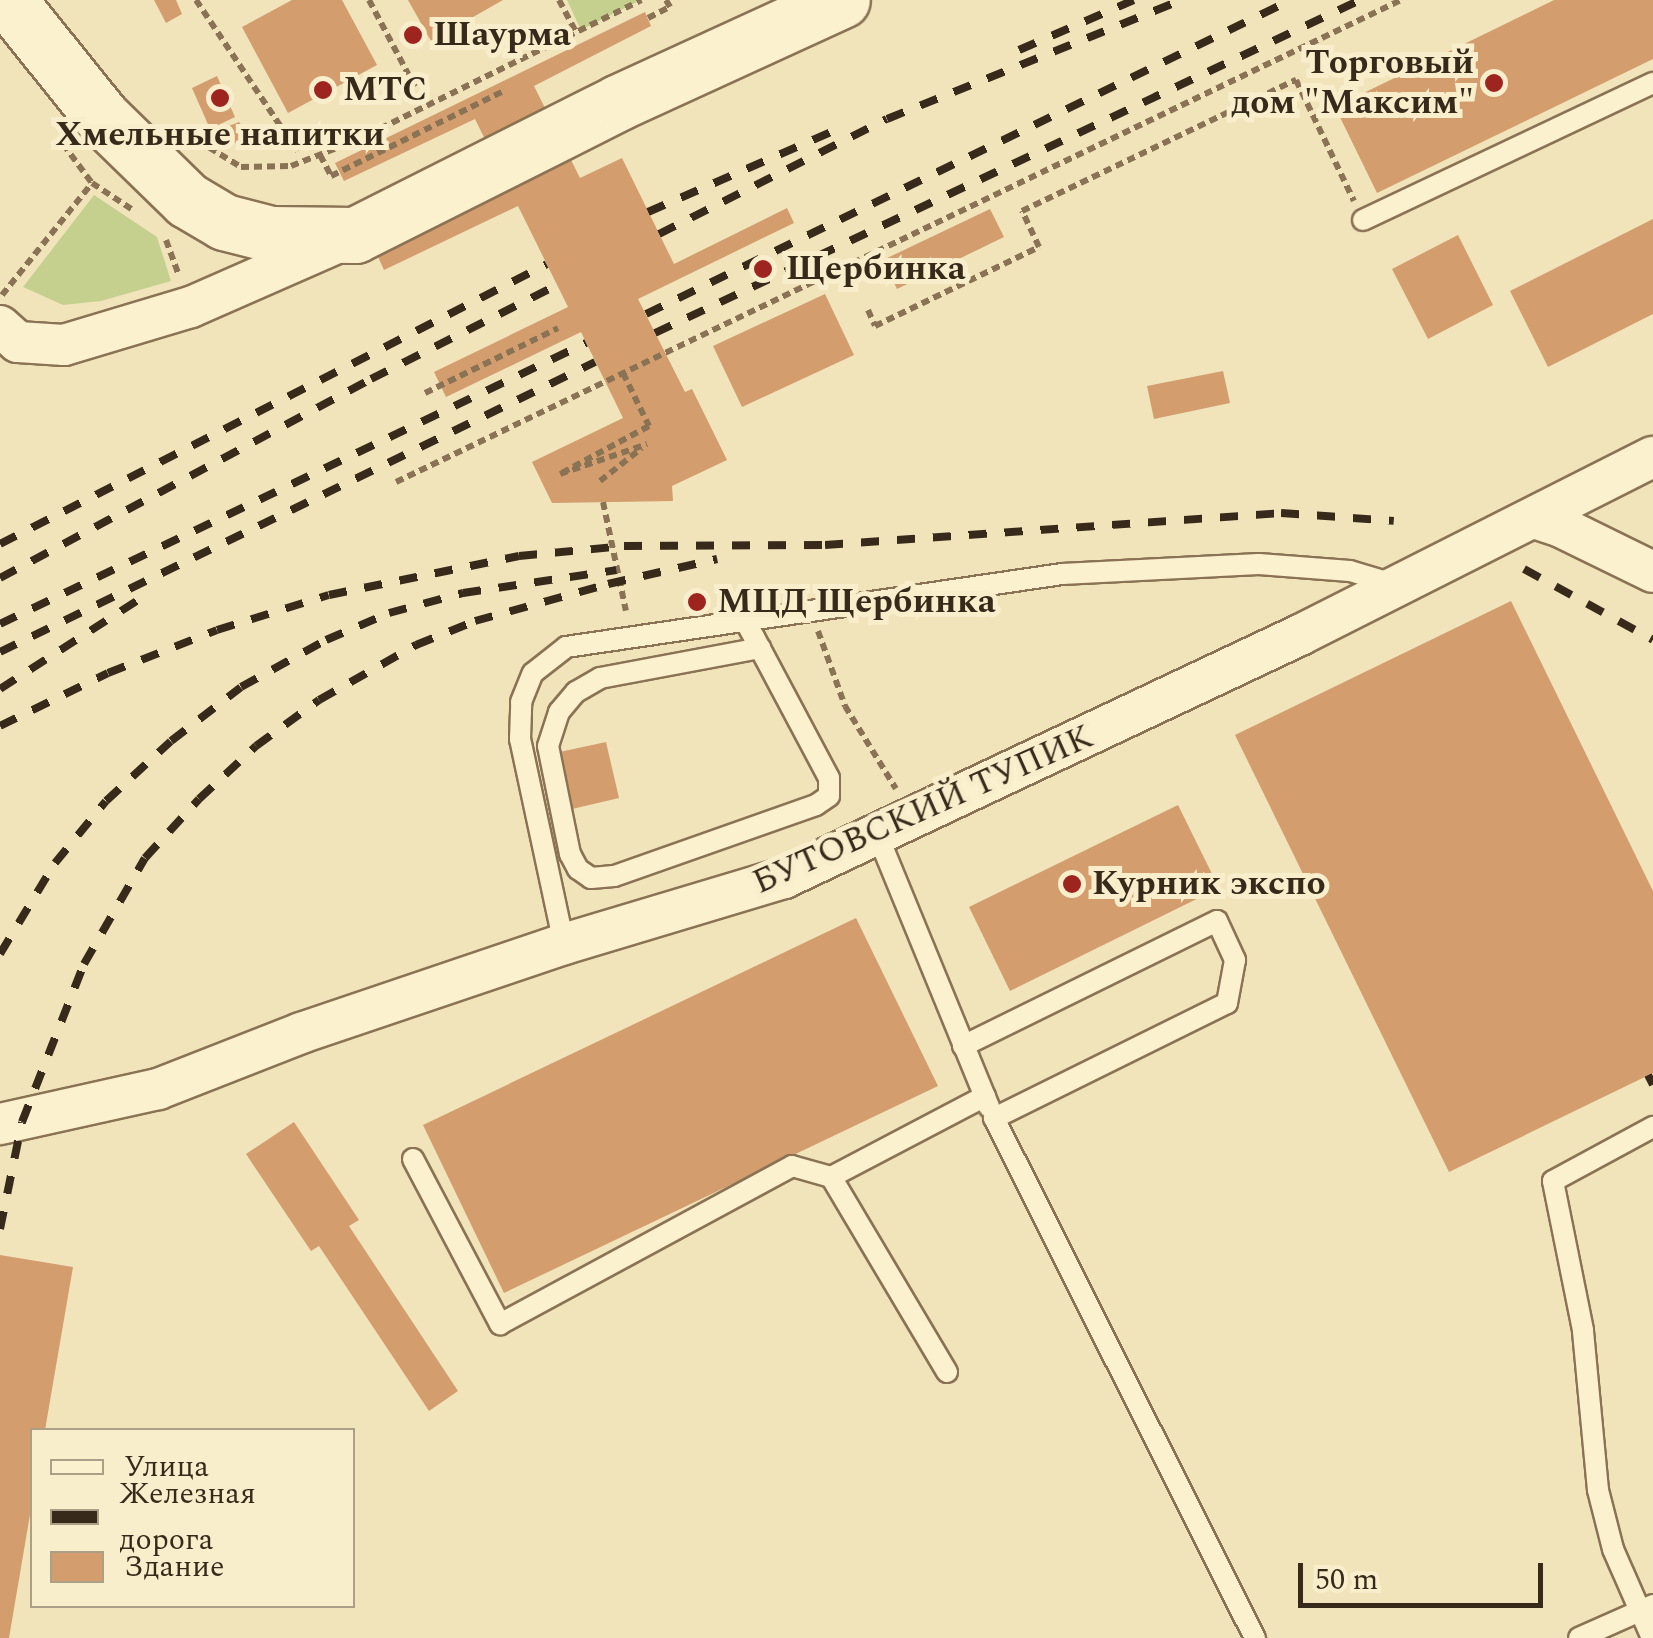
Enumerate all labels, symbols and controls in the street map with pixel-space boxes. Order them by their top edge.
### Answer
place label: Шаурма [433,14,571,56]
marker: Шаурма [402,24,424,46]
place label: Торговый дом "Максим" [1231,42,1474,124]
place label: МТС [343,69,427,111]
marker: Торговый дом "Максим" [1483,72,1505,94]
marker: МТС [312,79,334,101]
marker: Хмельные напитки [209,87,231,109]
place label: Хмельные напитки [55,114,385,156]
place label: Щербинка [786,248,966,290]
marker: Щербинка [750,256,776,282]
place label: МЦД Щербинка [717,581,996,623]
marker: МЦД Щербинка [686,591,708,613]
street label: БУТОВСКИЙ ТУПИК [746,716,1100,904]
place label: Курник экспо [1092,863,1326,905]
marker: Курник экспо [1061,873,1083,895]
legend [30,1428,355,1608]
text: Улица [124,1444,209,1490]
text: Железная дорога [119,1471,256,1563]
scale bar [1303,1543,1548,1605]
text: Здание [124,1544,225,1590]
text: 50 m [1315,1557,1378,1603]

